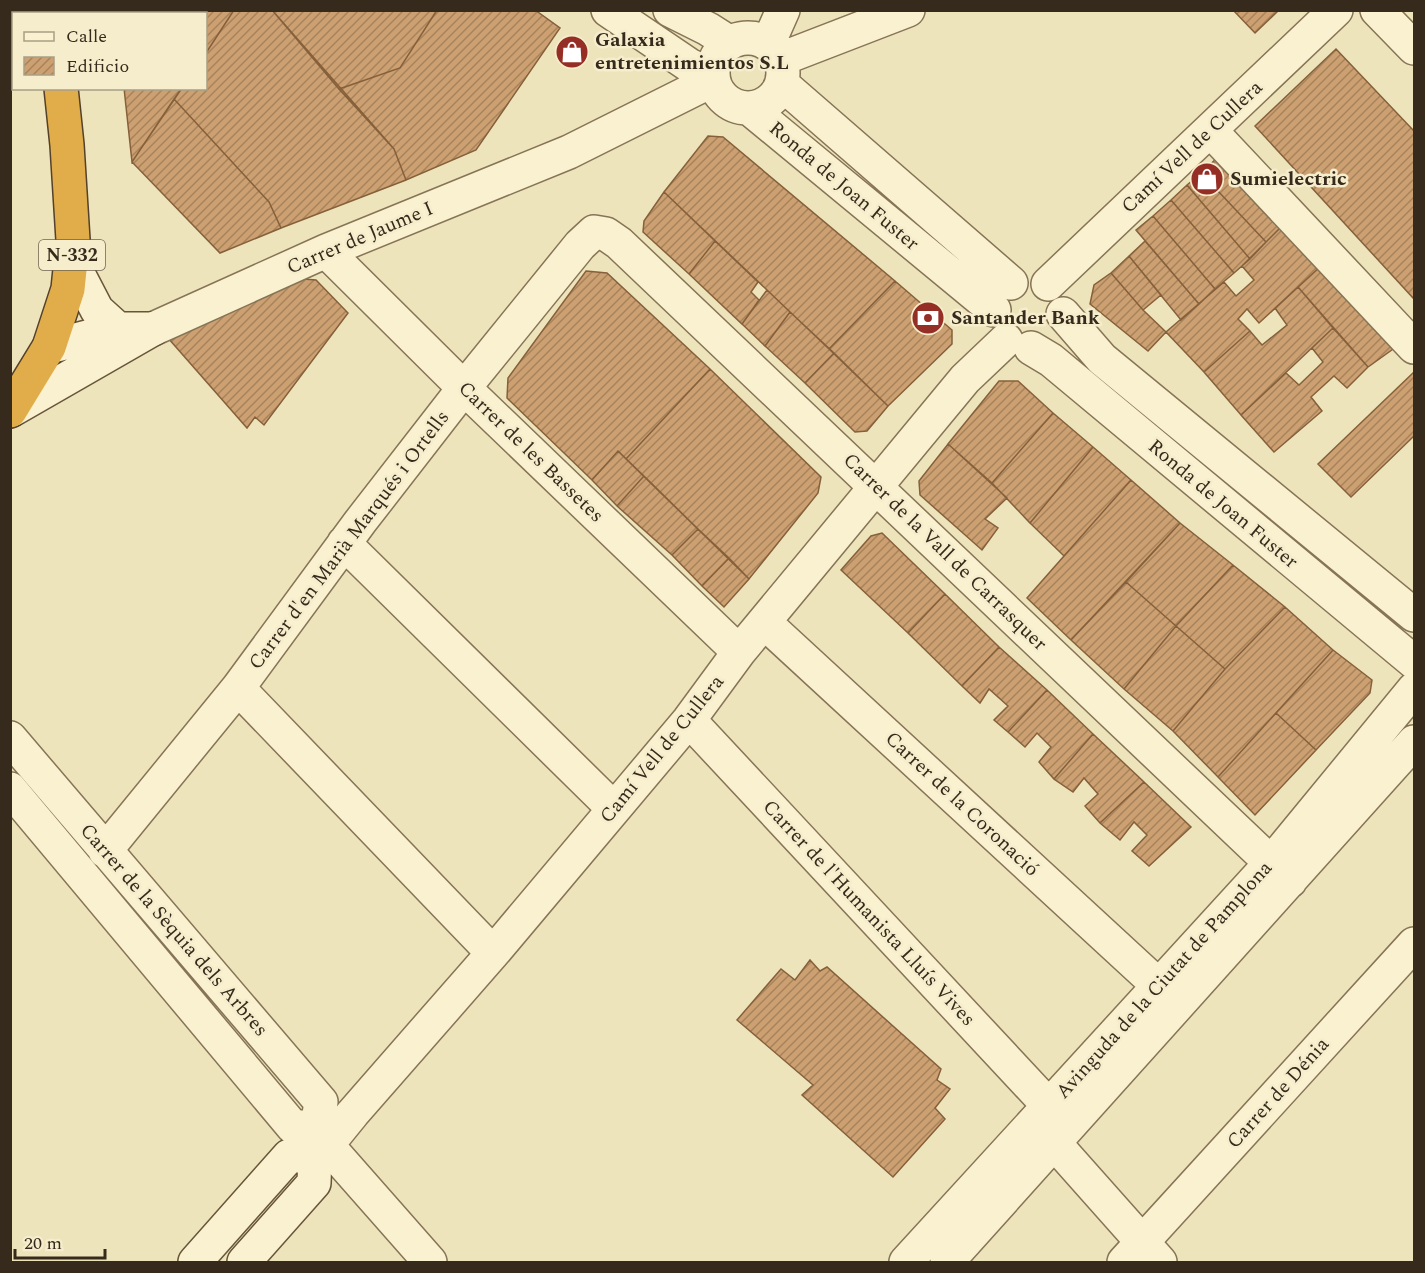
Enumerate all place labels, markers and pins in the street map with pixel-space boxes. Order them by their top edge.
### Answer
place label: Galaxia entretenimientos S.L [595,25,789,78]
shop icon: Galaxia entretenimientos S.L [554,34,590,70]
shop icon: Sumielectric [1189,161,1225,197]
place label: Sumielectric [1230,164,1347,194]
bank icon: Santander Bank [910,300,946,336]
place label: Santander Bank [951,303,1100,333]

